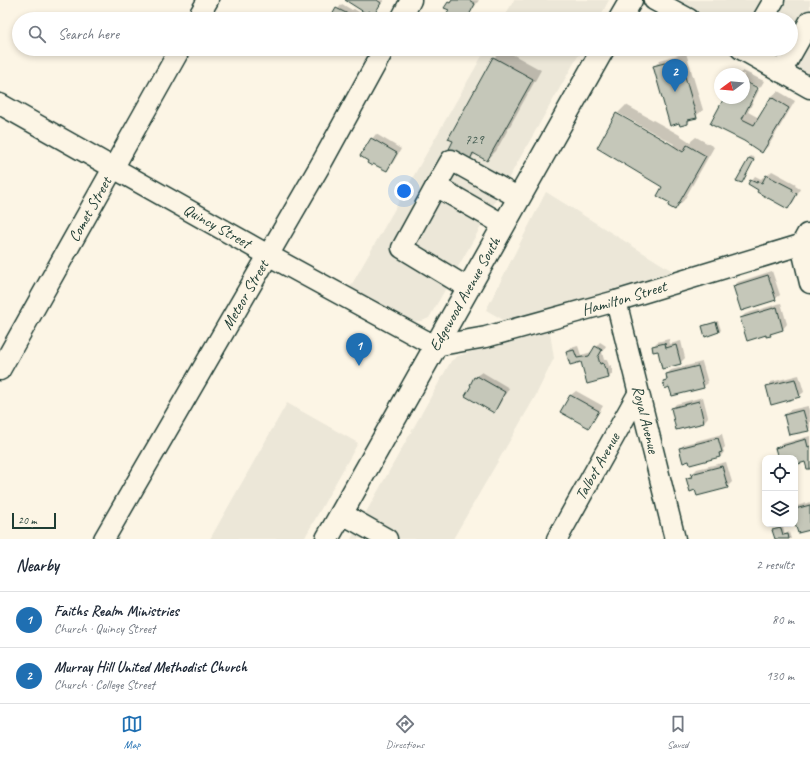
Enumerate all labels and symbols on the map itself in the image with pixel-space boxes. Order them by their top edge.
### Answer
pin: 2 [662,59,688,92]
north arrow [714,68,750,104]
house number: 729 [465,131,485,148]
street label: Comet Street [64,172,117,245]
your location [394,181,414,201]
street label: Quincy Street [180,199,256,254]
street label: Edgewood Avenue South [425,233,505,355]
street label: Meteor Street [217,255,274,333]
street label: Hamilton Street [579,276,670,320]
pin: 1 [346,333,372,366]
street label: Royal Avenue [627,383,664,457]
street label: Talbot Avenue [571,428,625,504]
scale bar [12,511,56,530]

